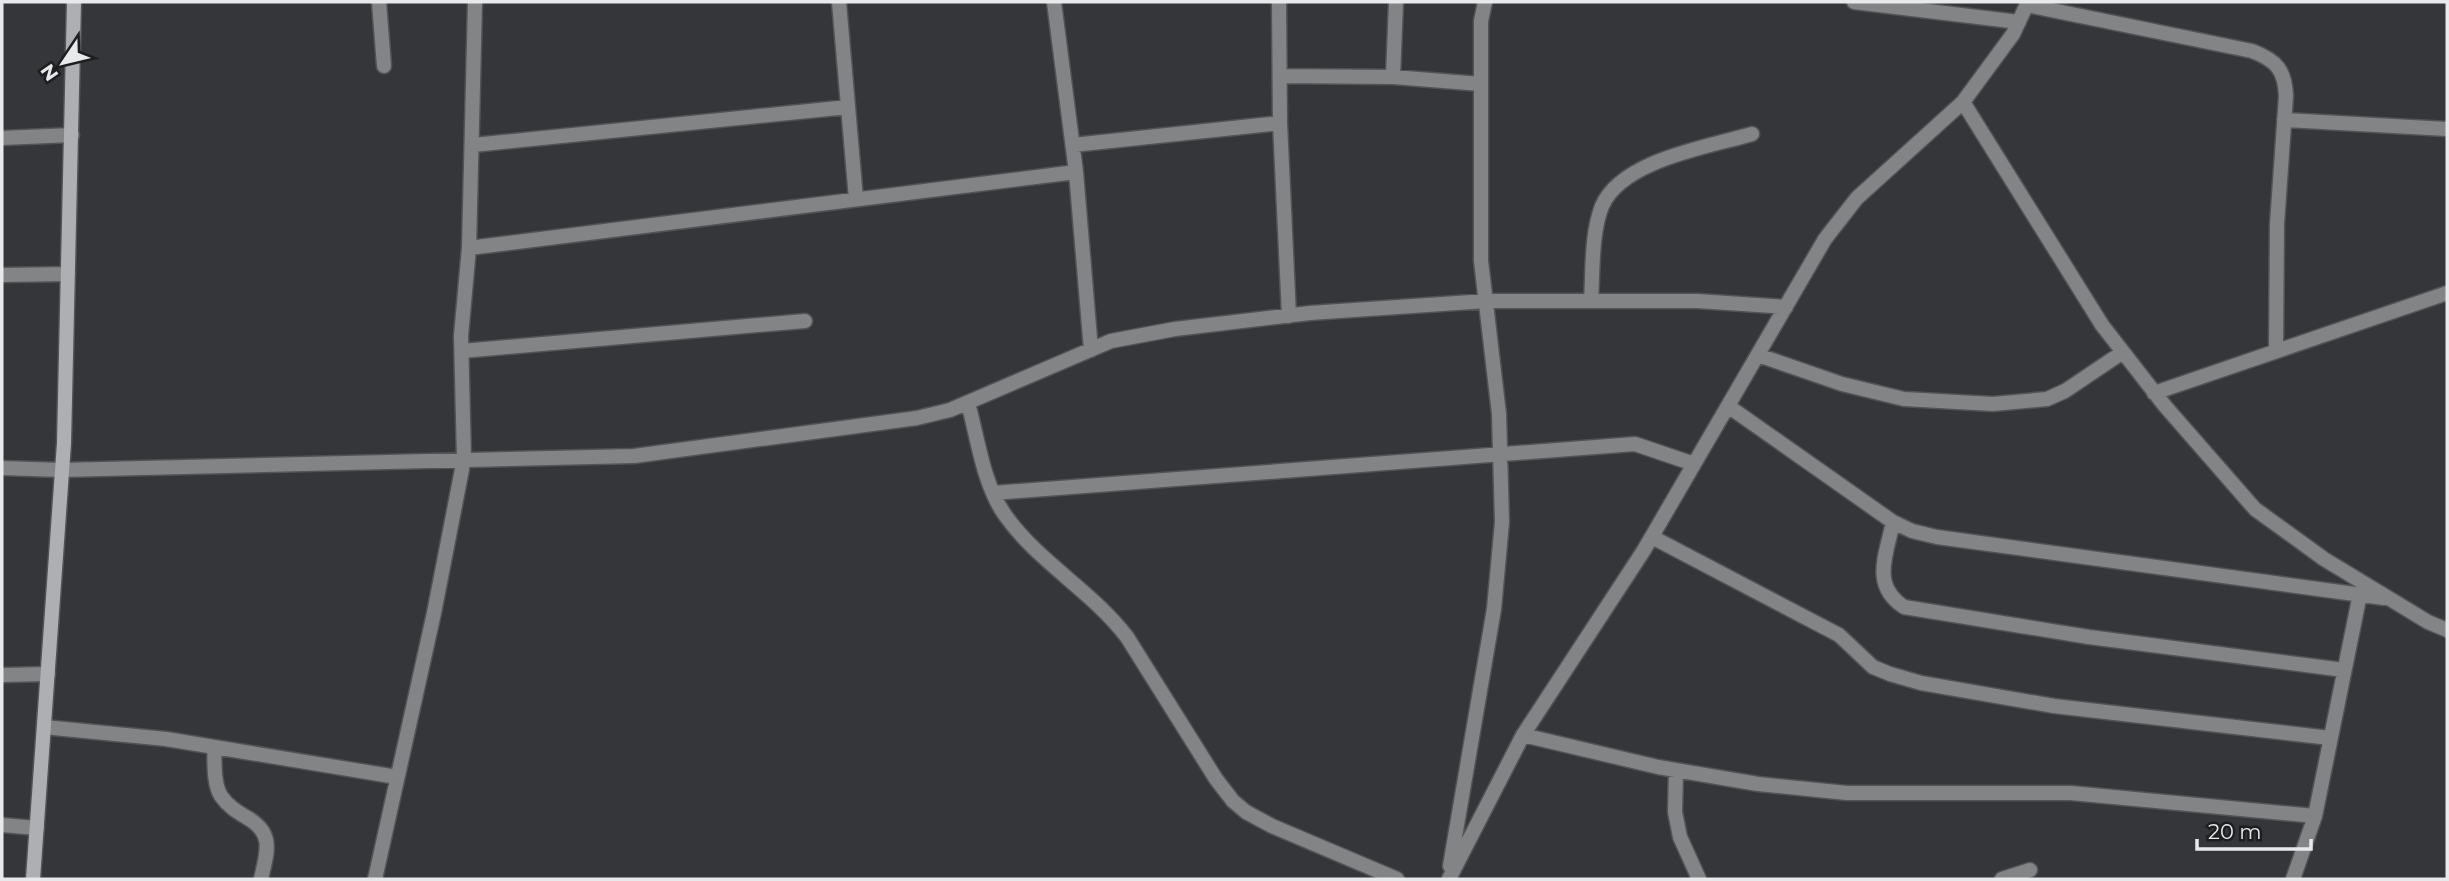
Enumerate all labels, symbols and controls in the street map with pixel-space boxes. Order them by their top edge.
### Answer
north arrow [28,28,98,98]
text: N [36,60,63,85]
scale bar [2197,808,2311,852]
text: 20 m [2208,819,2262,844]

